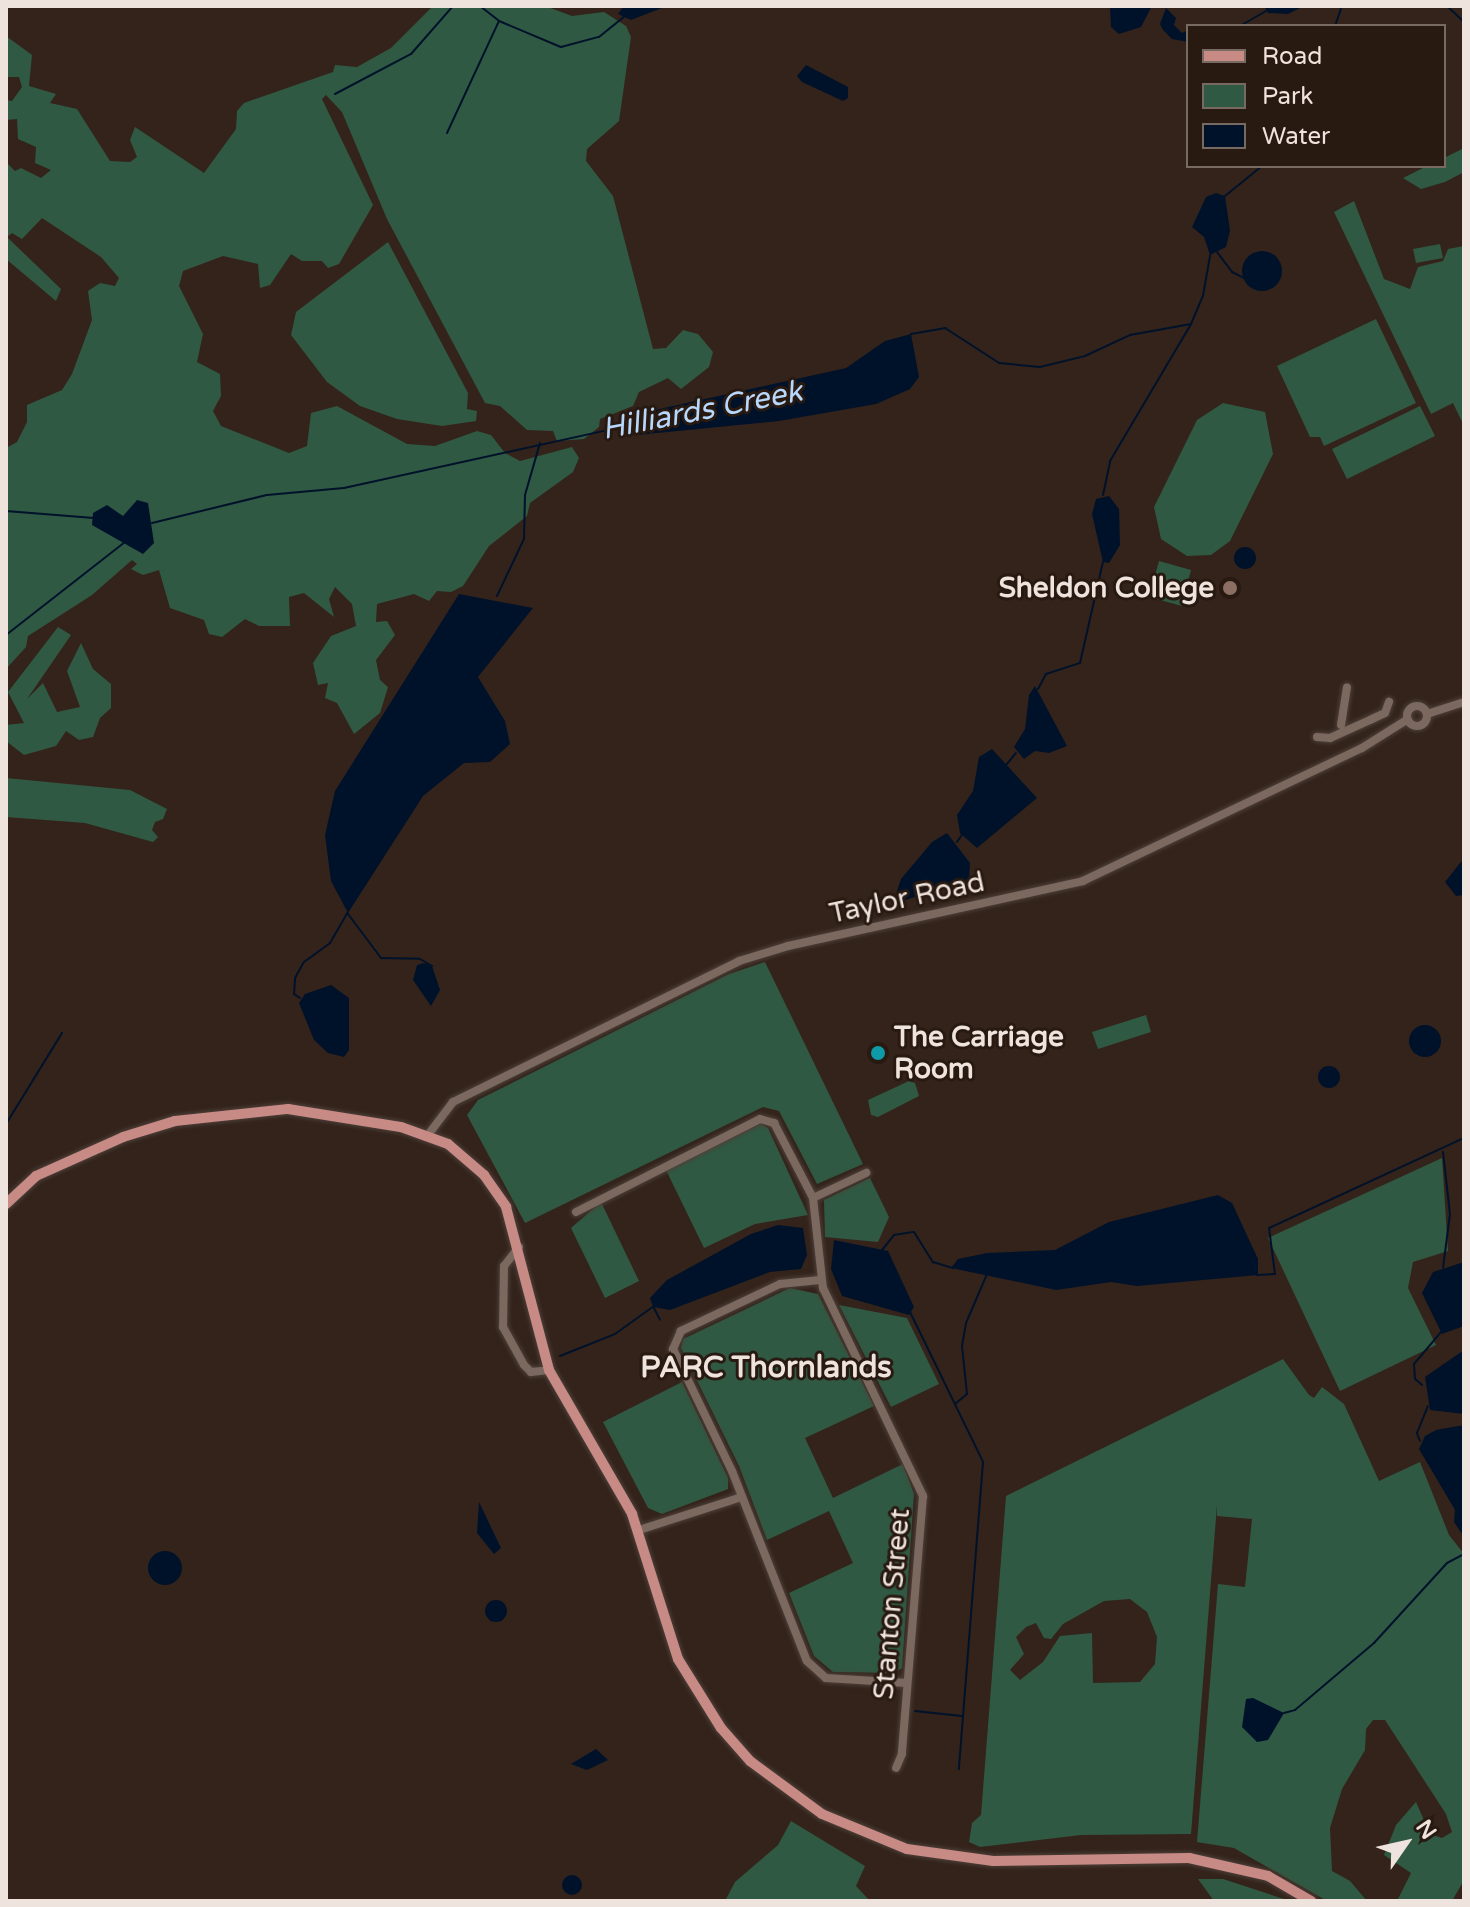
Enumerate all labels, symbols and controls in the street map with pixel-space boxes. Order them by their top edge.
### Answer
legend [1186,24,1446,168]
text: Road [1262,42,1322,71]
text: Park [1262,82,1313,111]
text: Water [1262,122,1330,151]
water label: Hilliards Creek [599,374,805,448]
place label: Sheldon College [999,571,1214,605]
marker: Sheldon College [1221,579,1239,597]
street label: Taylor Road [826,865,988,931]
place label: The Carriage Room [894,1020,1064,1086]
marker: The Carriage Room [869,1044,887,1062]
district label: PARC Thornlands [640,1350,892,1386]
street label: Stanton Street [867,1507,917,1701]
north arrow [1366,1803,1446,1883]
text: N [1410,1815,1442,1844]

